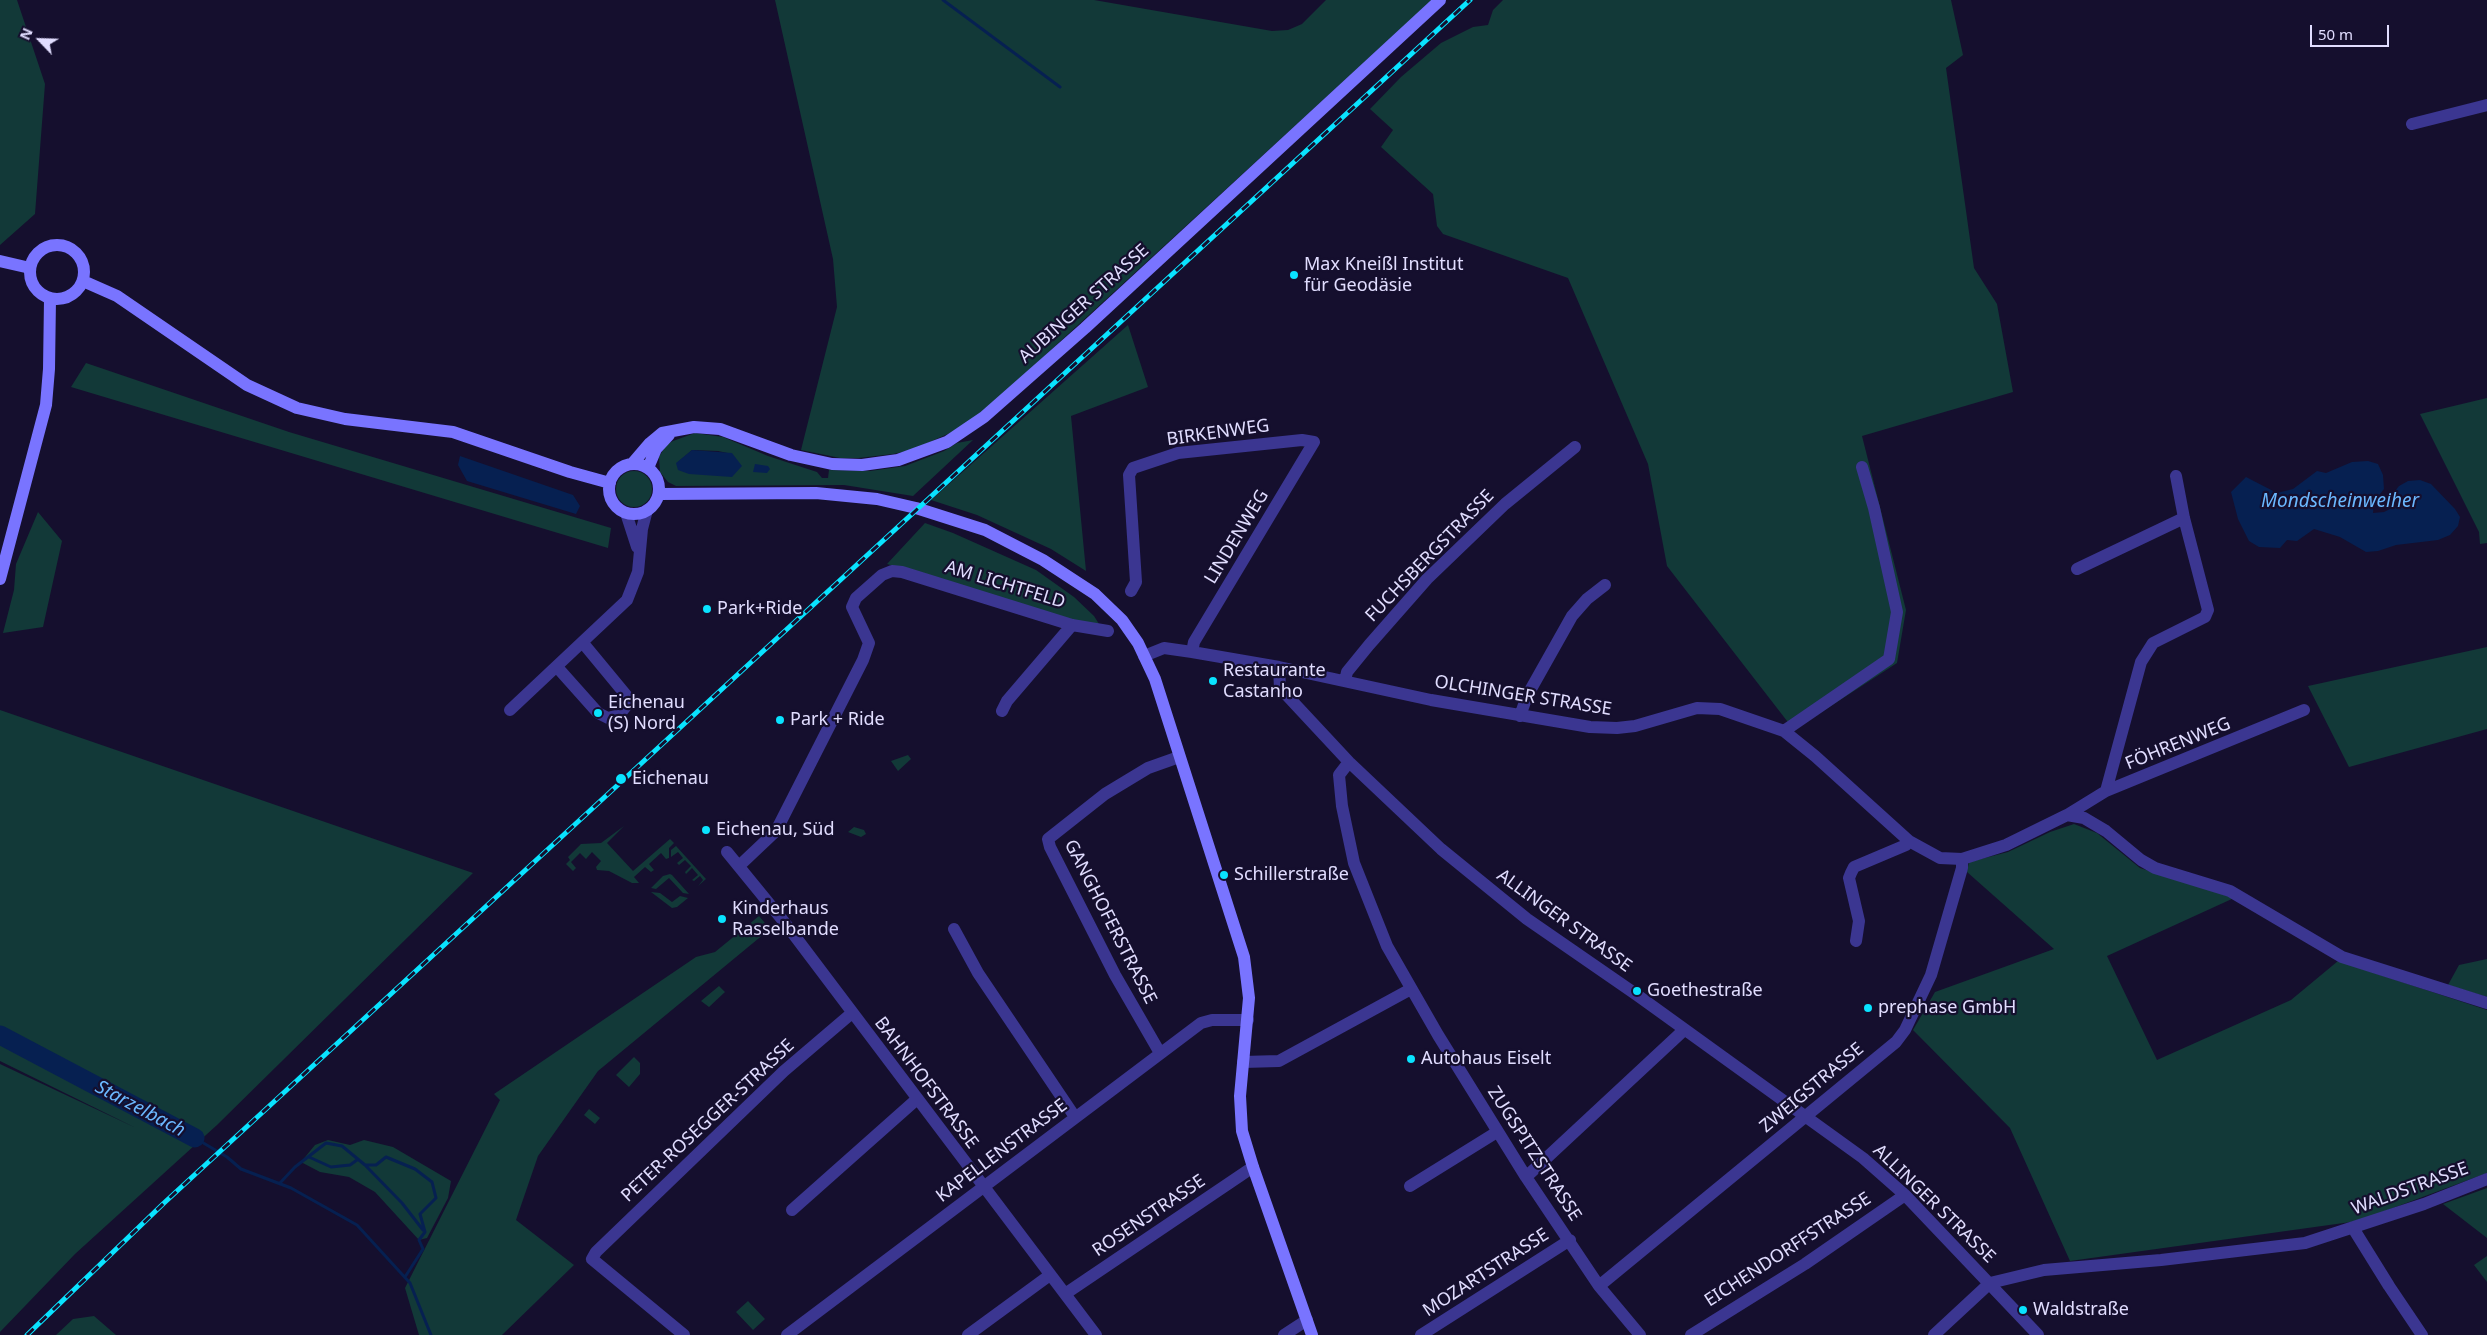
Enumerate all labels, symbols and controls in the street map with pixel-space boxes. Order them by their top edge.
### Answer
north arrow [15,15,65,65]
scale bar [2312,15,2391,47]
text: 50 m [2318,24,2353,44]
text: N [15,25,37,43]
street label: AUBINGER STRASSE [1015,240,1153,368]
place label: Max Kneißl Institut für Geodäsie [1304,254,1463,296]
marker: Max Kneißl Institut für Geodäsie [1288,269,1300,281]
street label: BIRKENWEG [1165,415,1271,451]
street label: FUCHSBERGSTRASSE [1361,485,1499,627]
street label: LINDENWEG [1200,486,1274,588]
water label: Mondscheinweiher [2261,491,2419,513]
street label: AM LICHTFELD [942,556,1068,614]
place label: Park+Ride [717,598,802,620]
marker: Park+Ride [701,603,713,615]
place label: Restaurante Castanho [1223,660,1326,702]
street label: OLCHINGER STRASSE [1433,671,1613,721]
marker: Restaurante Castanho [1207,675,1219,687]
place label: Eichenau (S) Nord [608,692,685,734]
marker: Eichenau (S) Nord [592,707,604,719]
place label: Park + Ride [790,709,885,731]
street label: FÖHRENWEG [2122,713,2234,775]
marker: Park + Ride [774,714,786,726]
place label: Eichenau [632,768,709,790]
marker: Eichenau [614,772,628,786]
place label: Eichenau, Süd [716,819,834,841]
marker: Eichenau, Süd [700,824,712,836]
street label: GANGHOFERSTRASSE [1059,836,1161,1008]
place label: Schillerstraße [1234,864,1349,886]
street label: ALLINGER STRASSE [1492,865,1636,977]
marker: Schillerstraße [1218,869,1230,881]
place label: Kinderhaus Rasselbande [732,898,839,941]
marker: Kinderhaus Rasselbande [716,913,728,925]
place label: Goethestraße [1647,980,1763,1002]
marker: Goethestraße [1631,985,1643,997]
place label: prephase GmbH [1878,997,2016,1019]
marker: prephase GmbH [1862,1002,1874,1014]
street label: BAHNHOFSTRASSE [869,1013,983,1153]
street label: PETER-ROSEGGER-STRASSE [617,1035,799,1207]
street label: ZWEIGSTRASSE [1756,1038,1868,1138]
place label: Autohaus Eiselt [1421,1048,1551,1070]
marker: Autohaus Eiselt [1405,1053,1417,1065]
water label: Starzelbach [91,1076,189,1142]
street label: ZUGSPITZSTRASSE [1482,1083,1586,1225]
street label: KAPELLENSTRASSE [932,1095,1072,1207]
street label: ALLINGER STRASSE [1868,1140,2000,1268]
street label: WALDSTRASSE [2349,1158,2471,1220]
street label: ROSENSTRASSE [1089,1170,1209,1262]
street label: EICHENDORFFSTRASSE [1701,1188,1875,1312]
street label: MOZARTSTRASSE [1419,1224,1553,1322]
place label: Waldstraße [2033,1299,2129,1321]
marker: Waldstraße [2017,1304,2029,1316]

